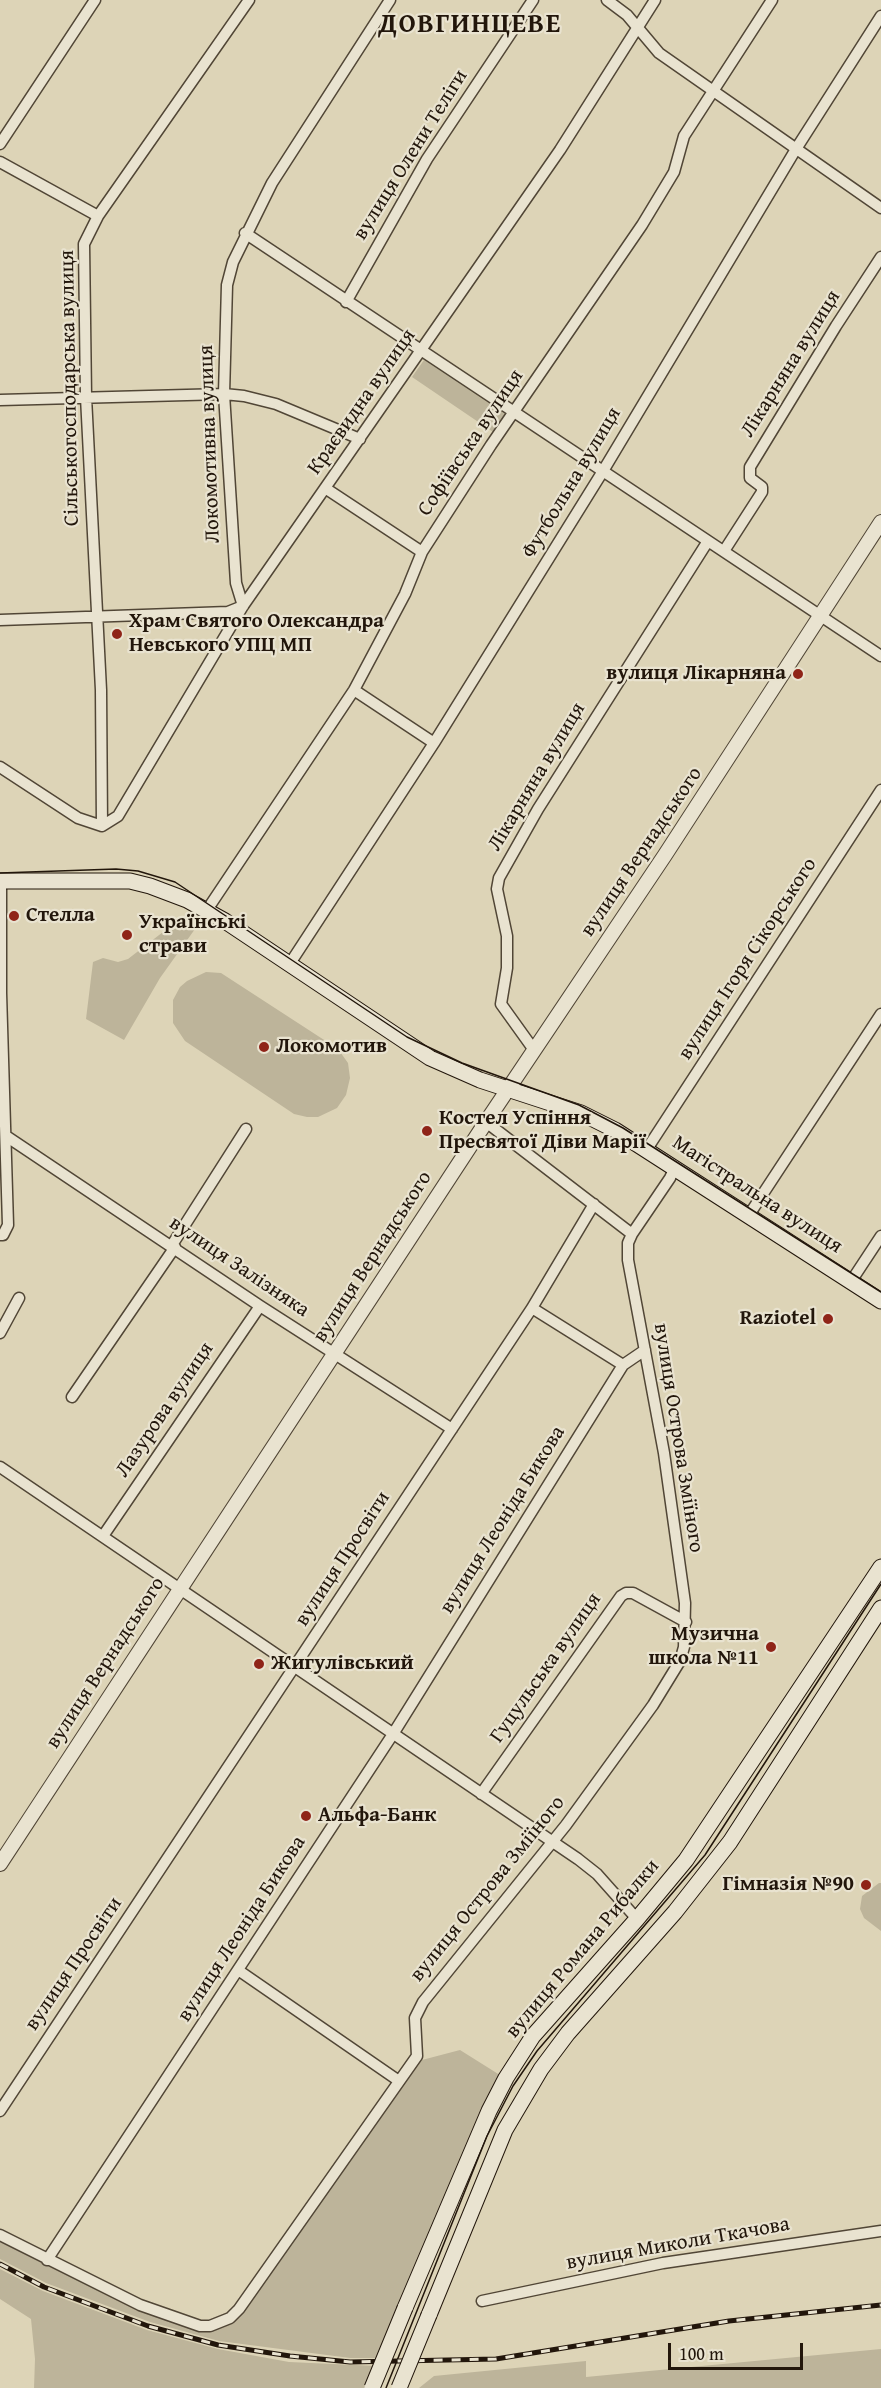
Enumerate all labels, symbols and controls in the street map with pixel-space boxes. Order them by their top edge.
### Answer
district label: ДОВГИНЦЕВЕ [378,9,562,41]
street label: вулиця Олени Теліги [348,65,474,245]
street label: Сільськогосподарська вулиця [55,250,85,526]
street label: Лікарняна вулиця [736,286,846,442]
street label: Краєвидна вулиця [302,324,422,480]
street label: Локомотивна вулиця [194,344,226,544]
street label: Софіївська вулиця [413,365,529,521]
street label: Футбольна вулиця [517,403,627,563]
place label: Храм Святого Олександра Невського УПЦ МП [129,609,384,659]
marker: Храм Святого Олександра Невського УПЦ МП [110,627,124,641]
place label: вулиця Лікарняна [606,661,786,687]
marker: вулиця Лікарняна [791,667,805,681]
street label: Лікарняна вулиця [483,698,591,856]
street label: вулиця Вернадського [576,762,708,942]
street label: вулиця Ігоря Сікорського [673,853,823,1065]
place label: Стелла [26,903,95,929]
marker: Стелла [7,909,21,923]
place label: Українські страви [139,910,246,960]
marker: Українські страви [120,928,134,942]
place label: Локомотив [276,1034,387,1060]
marker: Локомотив [257,1040,271,1054]
place label: Костел Успіння Пресвятої Діви Марії [439,1106,646,1156]
marker: Костел Успіння Пресвятої Діви Марії [420,1124,434,1138]
street label: Магістральна вулиця [667,1131,847,1259]
street label: вулиця Вернадського [308,1167,438,1347]
street label: вулиця Залізняка [164,1211,314,1323]
place label: Raziotel [740,1306,816,1332]
marker: Raziotel [821,1312,835,1326]
street label: вулиця Острова Зміїного [647,1321,709,1555]
street label: Лазурова вулиця [110,1338,220,1482]
street label: вулиця Леоніда Бикова [435,1421,571,1619]
street label: вулиця Просвіти [290,1487,396,1631]
street label: вулиця Вернадського [41,1573,171,1753]
street label: Гуцульська вулиця [485,1588,607,1748]
place label: Музична школа №11 [649,1622,759,1672]
marker: Музична школа №11 [764,1640,778,1654]
place label: Жигулівський [271,1651,414,1677]
marker: Жигулівський [252,1657,266,1671]
street label: вулиця Острова Зміїного [405,1791,571,1987]
place label: Альфа-Банк [318,1803,436,1829]
marker: Альфа-Банк [299,1809,313,1823]
street label: вулиця Леоніда Бикова [172,1831,312,2027]
street label: вулиця Романа Рибалки [501,1855,665,2043]
place label: Гімназія №90 [722,1872,854,1898]
marker: Гімназія №90 [859,1878,873,1892]
street label: вулиця Просвіти [20,1892,128,2036]
street label: вулиця Миколи Ткачова [564,2212,792,2276]
scale bar [671,2331,806,2369]
text: 100 m [679,2340,724,2367]

